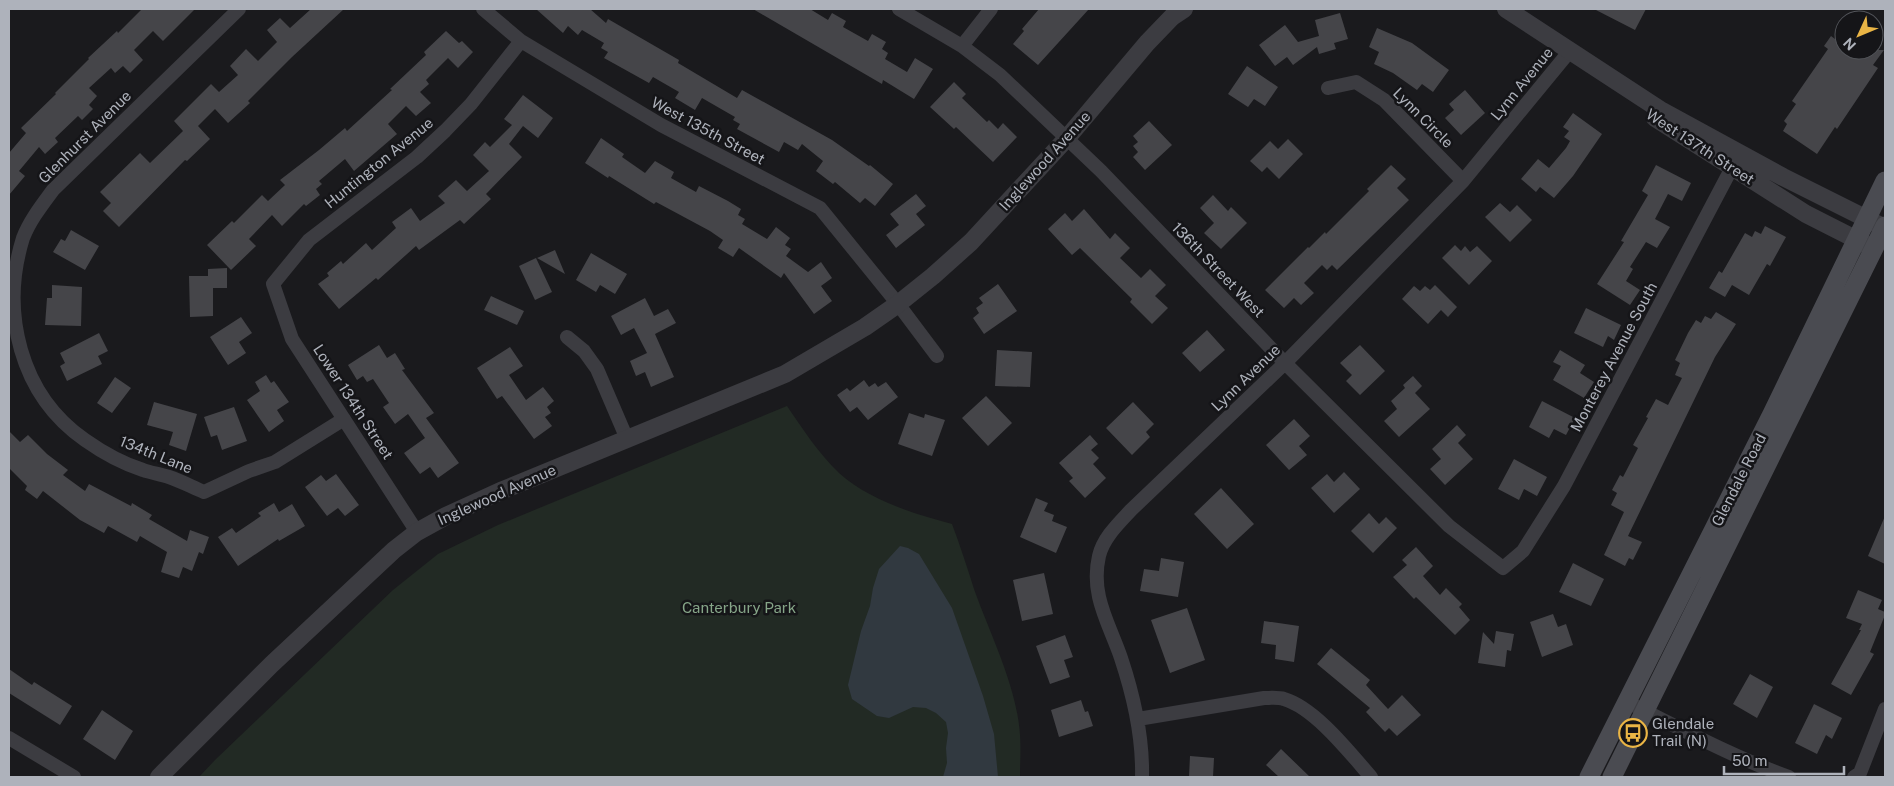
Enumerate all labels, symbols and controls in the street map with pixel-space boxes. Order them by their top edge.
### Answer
north arrow [1834,10,1884,60]
text: N [1840,35,1859,54]
street label: Lynn Avenue [1487,44,1556,123]
street label: Lynn Circle [1390,84,1457,151]
street label: Glenhurst Avenue [35,87,135,187]
street label: West 135th Street [649,93,768,168]
street label: West 137th Street [1643,105,1758,188]
street label: Inglewood Avenue [996,108,1094,214]
street label: Huntington Avenue [321,114,436,211]
street label: 136th Street West [1169,219,1268,321]
street label: Monterey Avenue South [1567,279,1660,434]
street label: Lower 134th Street [310,341,397,462]
street label: Lynn Avenue [1208,341,1283,415]
street label: Glendale Road [1708,431,1769,529]
street label: 134th Lane [117,432,195,477]
street label: Inglewood Avenue [435,461,558,528]
park label: Canterbury Park [682,599,796,616]
place label: Glendale Trail (N) [1652,715,1714,749]
bus stop icon: Glendale Trail (N) [1618,718,1648,748]
scale bar [1724,744,1844,776]
text: 50 m [1732,752,1767,769]

